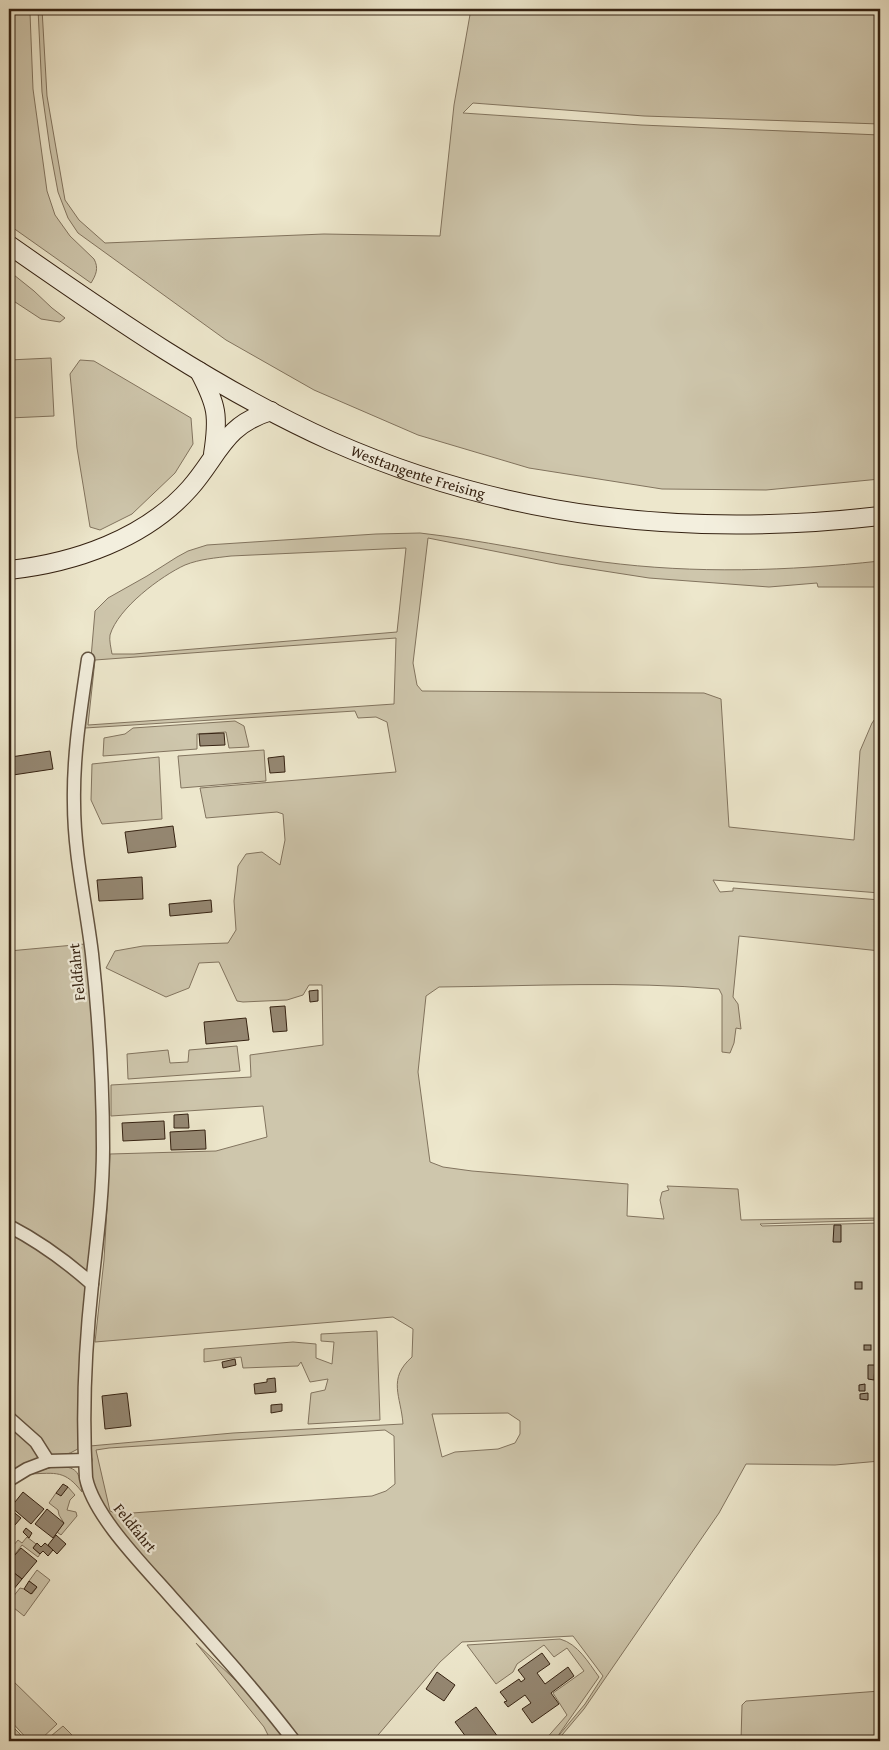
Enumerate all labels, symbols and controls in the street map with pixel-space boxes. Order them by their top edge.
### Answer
street label: Westtangente Freising [348,440,488,504]
street label: Feldfahrt [63,942,90,1002]
street label: Feldfahrt [109,1499,162,1557]

